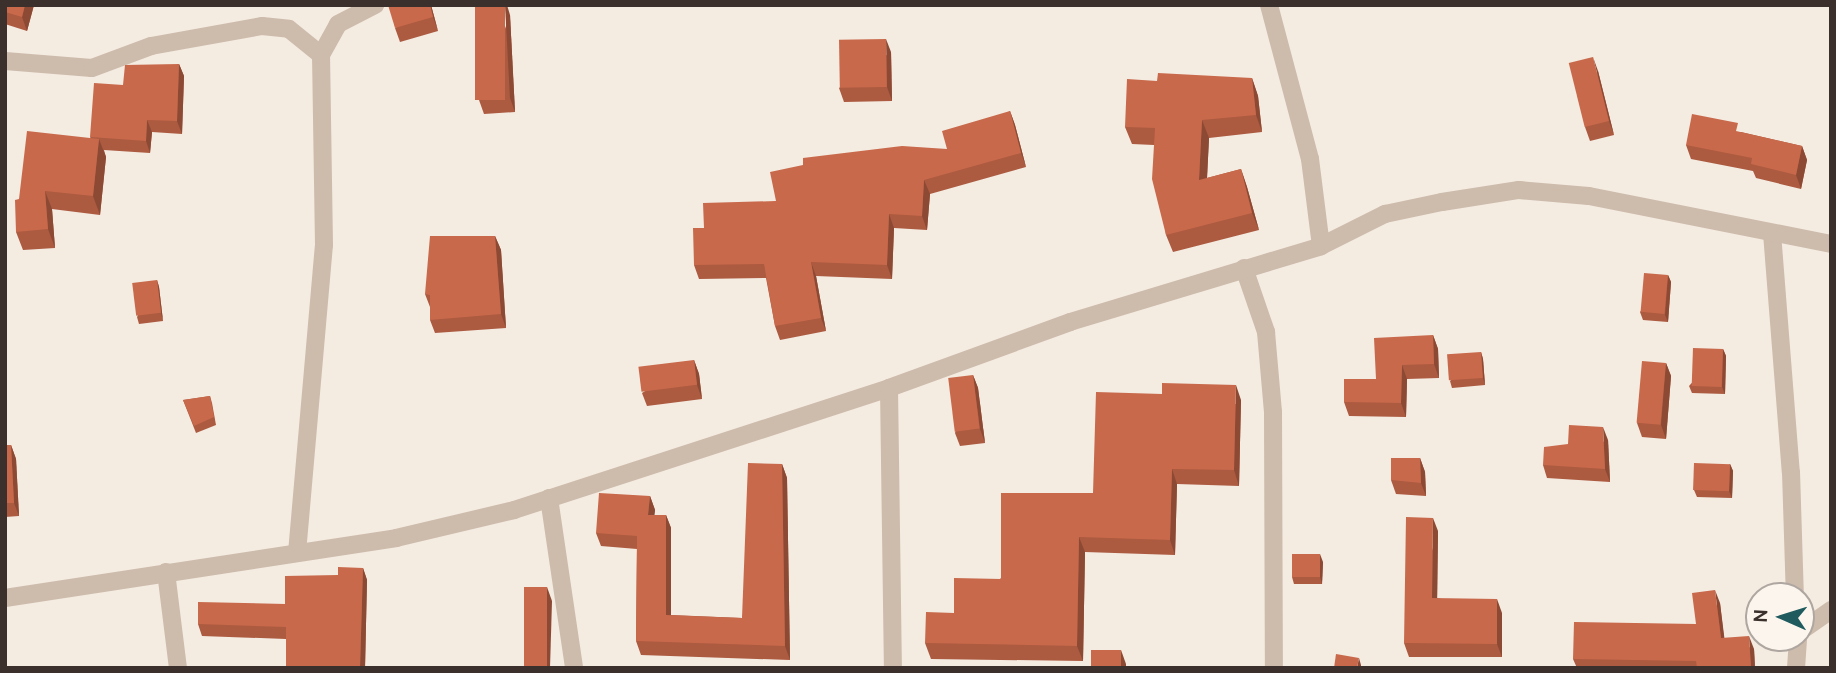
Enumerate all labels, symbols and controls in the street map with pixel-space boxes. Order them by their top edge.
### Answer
north arrow [1745,582,1815,652]
text: N [1749,609,1772,623]

